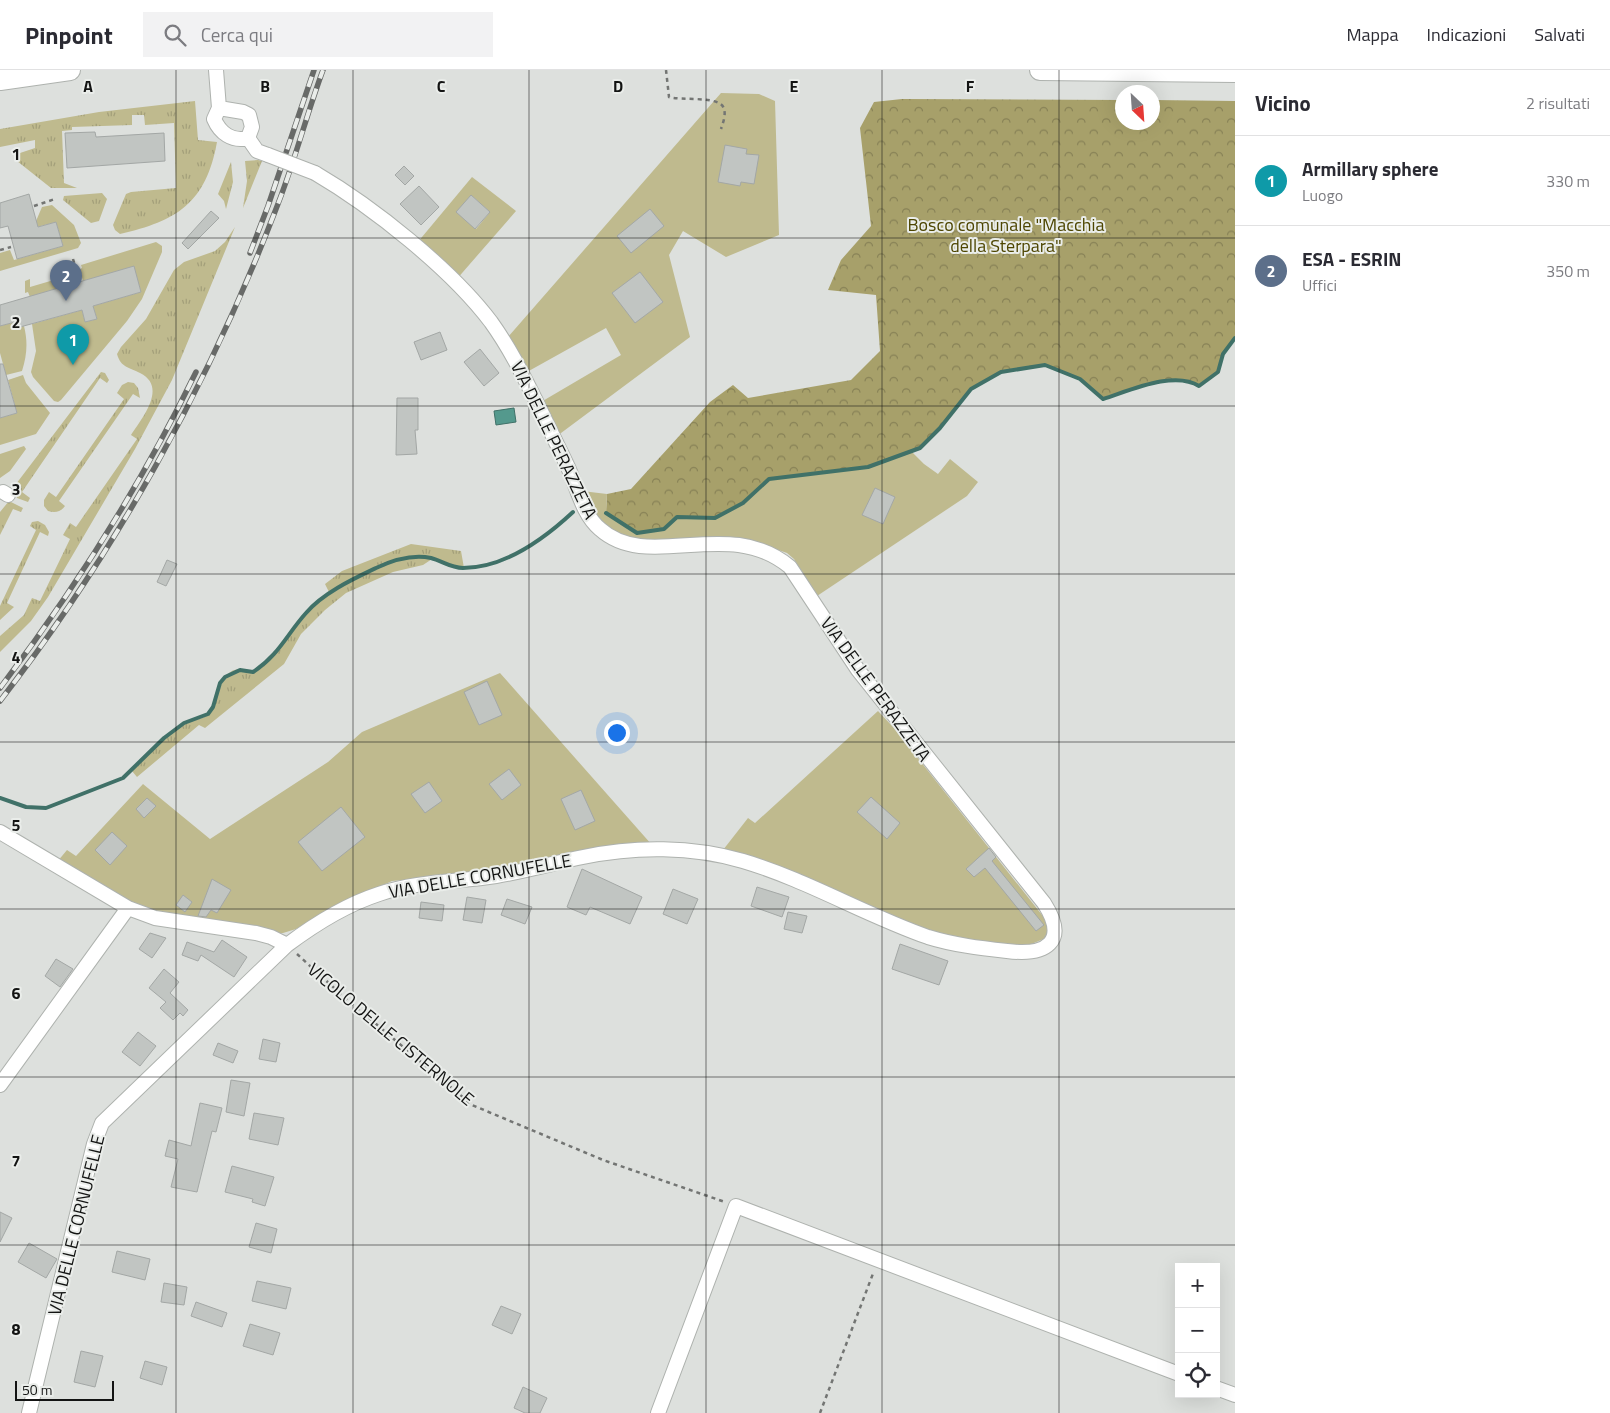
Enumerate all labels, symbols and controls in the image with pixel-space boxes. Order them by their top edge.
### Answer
search box [143,12,493,57]
text: Pinpoint [25,17,113,53]
text: Cerca qui [201,20,273,49]
icon: search [161,21,189,49]
text: Mappa [1346,21,1399,48]
text: Indicazioni [1427,21,1506,48]
text: Salvati [1534,21,1585,48]
text: A [83,74,93,98]
text: B [260,74,270,98]
text: C [437,74,446,98]
text: D [613,74,623,98]
text: E [790,74,799,98]
text: F [966,74,975,98]
north arrow [1115,85,1160,130]
text: Vicino [1255,87,1311,119]
text: 2 risultati [1526,91,1590,115]
text: 1 [12,142,20,166]
text: Armillary sphere [1302,154,1438,183]
text: 1 [1267,169,1275,193]
text: 330 m [1546,169,1590,193]
text: Luogo [1302,183,1343,207]
park label: Bosco comunale "Macchia della Sterpara" [908,211,1104,259]
text: ESA - ESRIN [1302,244,1402,273]
text: 2 [1267,259,1275,283]
text: 350 m [1546,259,1590,283]
pin: 2 [50,260,82,301]
text: Uffici [1302,273,1337,297]
text: 2 [12,310,20,334]
pin: 1 [57,324,89,365]
street label: VIA DELLE PERAZZETA [504,356,604,524]
text: 3 [12,477,20,501]
street label: VIA DELLE PERAZZETA [814,611,938,767]
text: 4 [12,645,21,669]
your location [604,720,630,746]
text: 5 [12,813,21,837]
street label: VIA DELLE CORNUFELLE [386,847,574,905]
street label: VICOLO DELLE CISTERNOLE [302,956,480,1112]
text: 6 [12,981,21,1005]
street label: VIA DELLE CORNUFELLE [40,1132,112,1318]
text: 7 [12,1149,20,1173]
map controls [1175,1263,1220,1398]
button: + [1175,1263,1220,1308]
button: − [1175,1308,1220,1353]
text: 8 [12,1317,21,1341]
button: locate [1175,1353,1220,1398]
scale bar [15,1378,114,1401]
text: 50 m [22,1379,52,1400]

